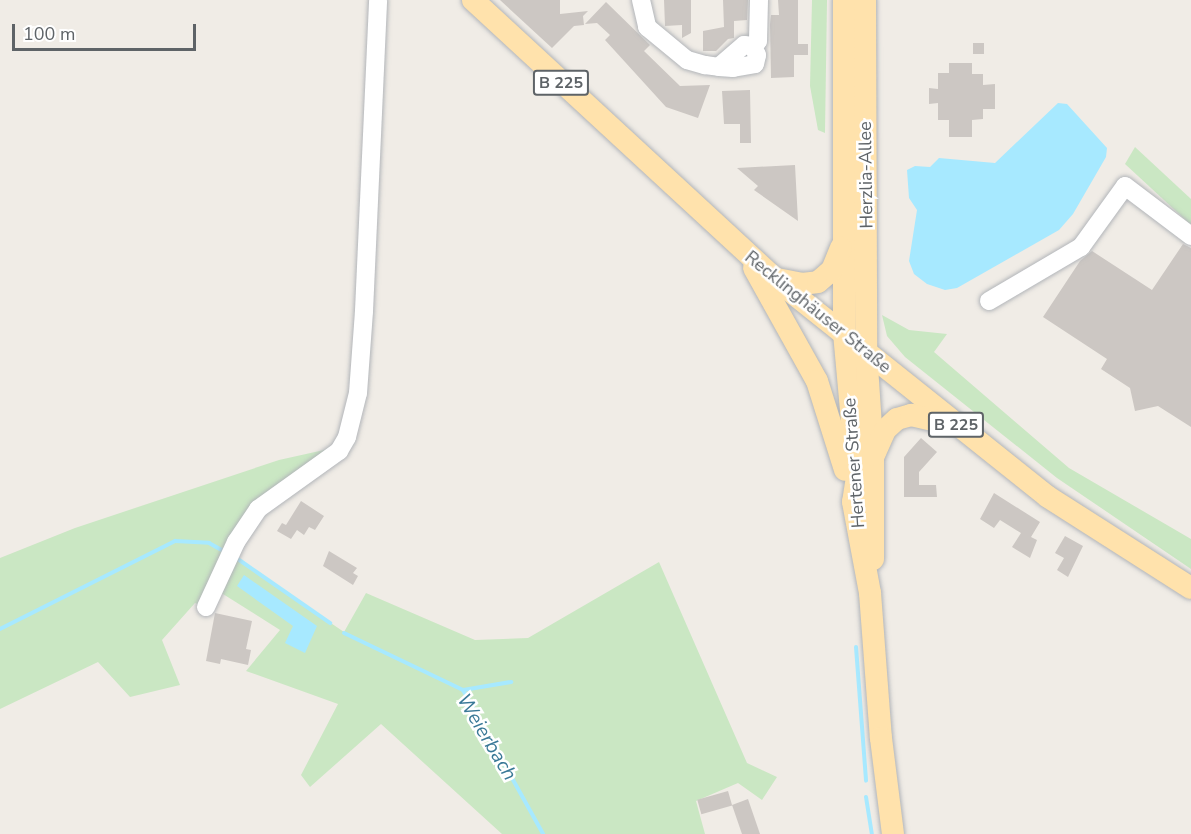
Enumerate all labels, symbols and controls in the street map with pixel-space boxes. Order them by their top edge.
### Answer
scale bar [15,12,200,50]
text: 100 m [23,22,75,46]
road number: B 225 [532,70,590,96]
street label: Herzlia-Allee [854,121,878,229]
street label: Recklinghäuser Straße [740,246,896,378]
street label: Hertener Straße [839,397,869,529]
road number: B 225 [928,412,984,438]
water label: Weierbach [452,689,522,785]

